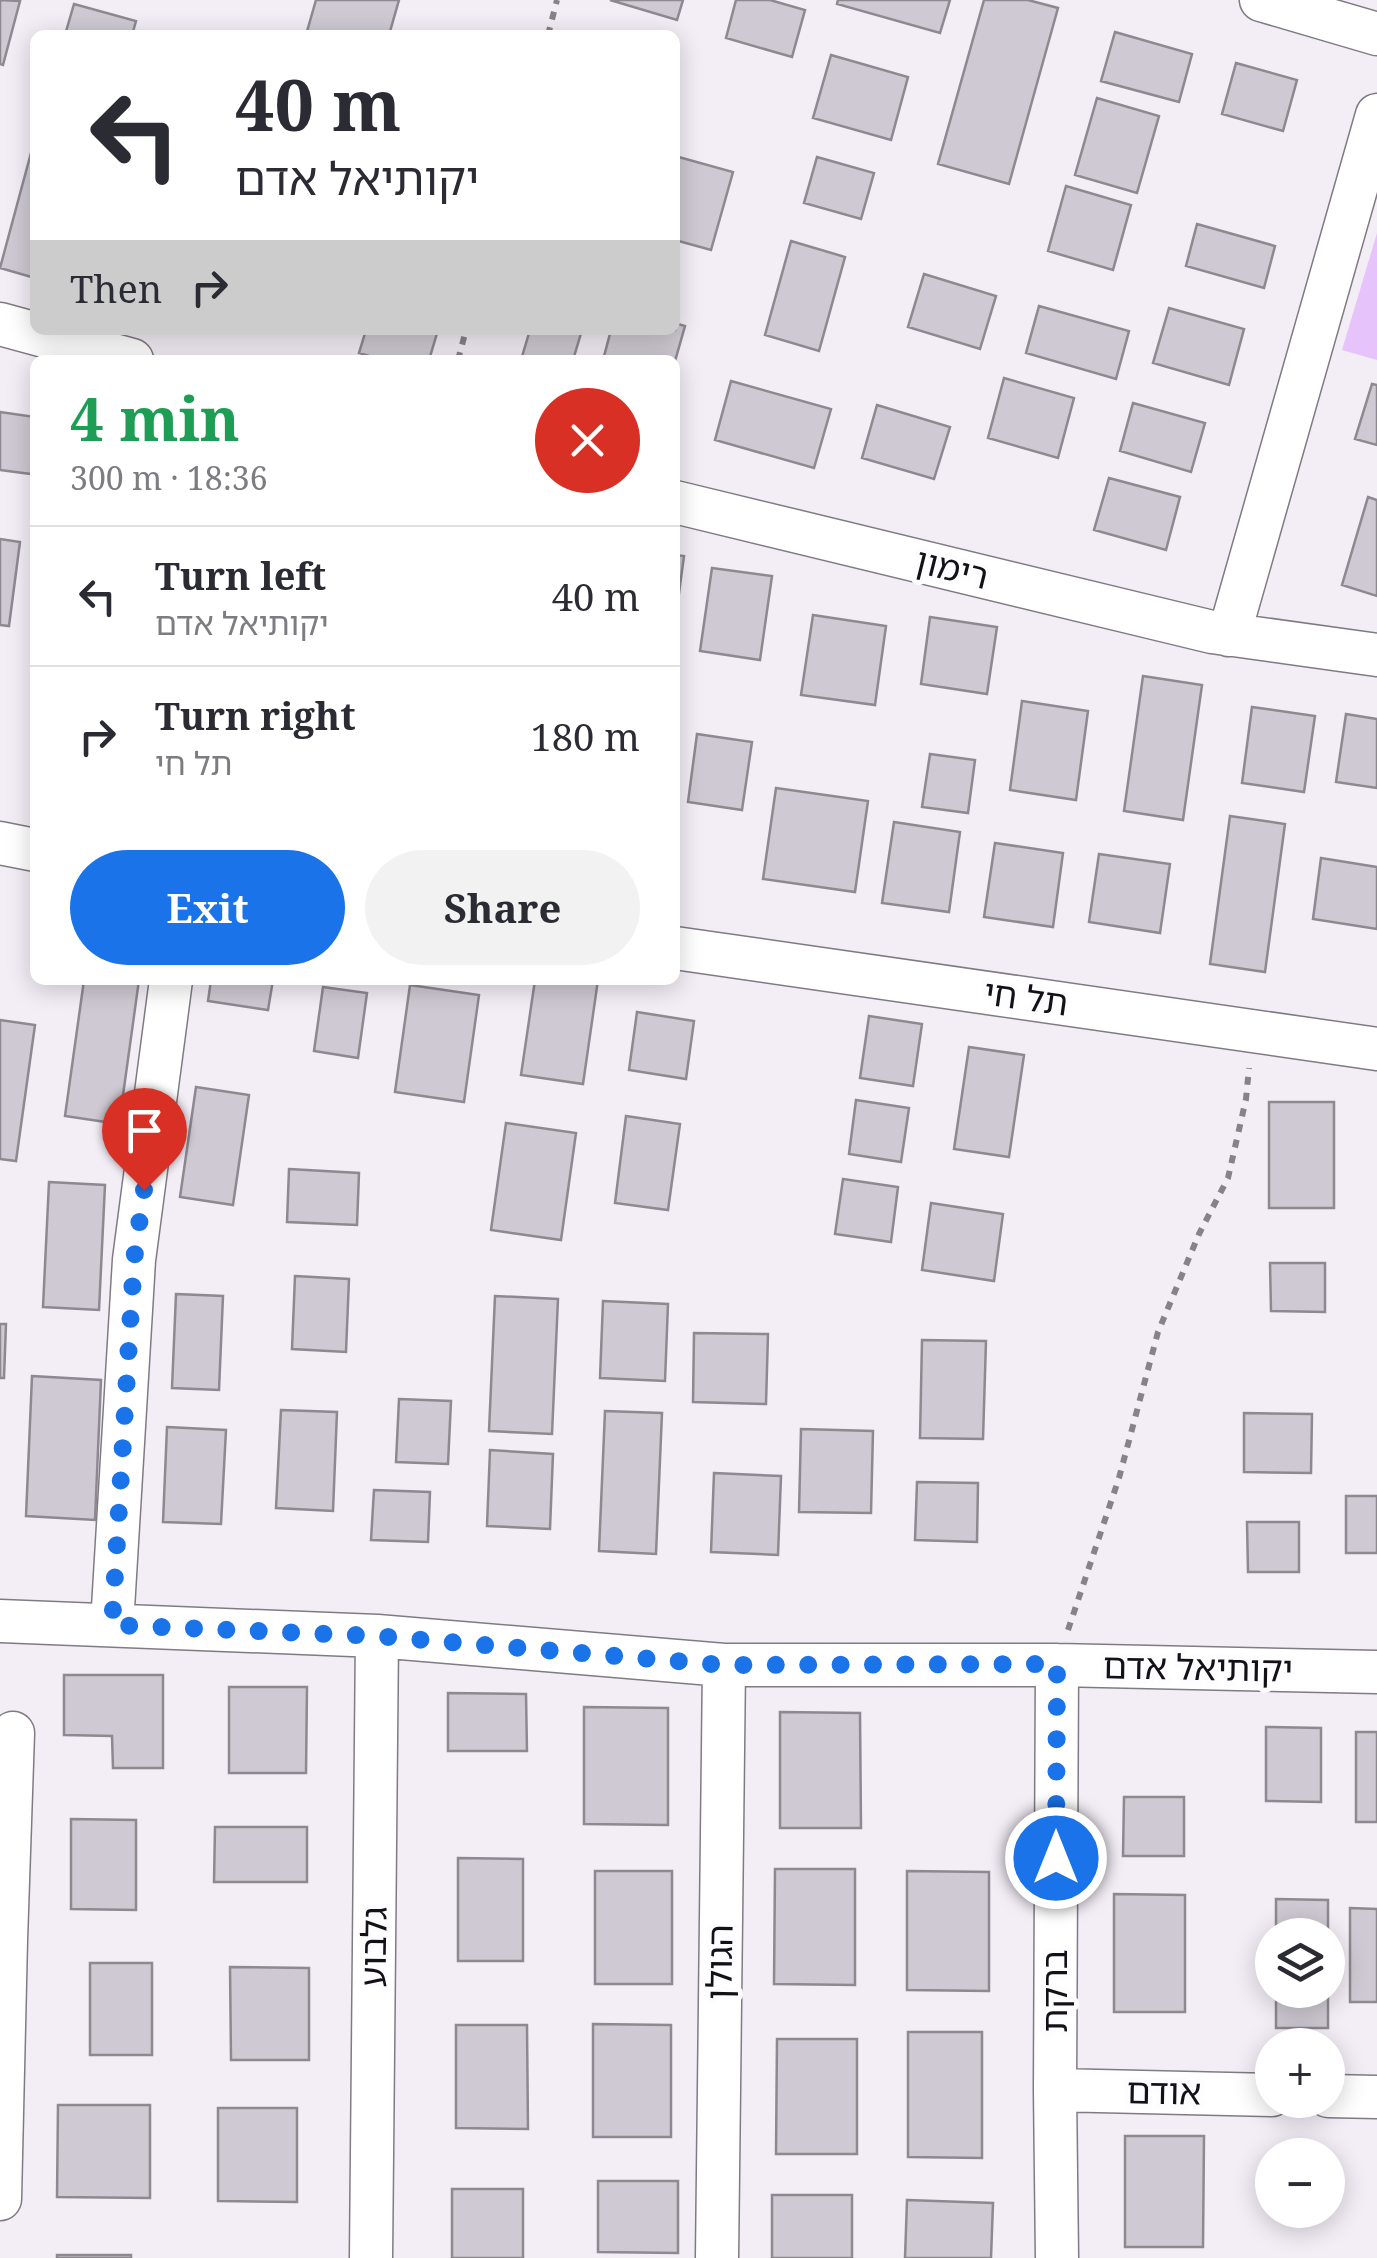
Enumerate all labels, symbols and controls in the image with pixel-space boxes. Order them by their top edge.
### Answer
text: 40 m [235,56,401,152]
icon: left [70,70,200,200]
text: יקותיאל אדם [235,147,479,208]
icon: right [182,260,237,315]
text: Then [70,262,162,314]
text: 4 min [70,377,240,459]
button: close [535,388,640,493]
text: 300 m · 18:36 [70,456,268,499]
street label: רימון [911,536,994,599]
text: Turn left [155,549,326,601]
icon: left [70,569,125,624]
text: 40 m [552,570,640,622]
text: יקותיאל אדם [155,601,329,644]
text: Turn right [155,689,356,741]
icon: right [70,709,125,764]
text: 180 m [530,710,640,762]
text: תל חי [155,741,232,784]
button: Exit [70,850,345,965]
button: Share [365,850,640,965]
street label: תל חי [981,967,1071,1026]
pin [102,1088,187,1191]
icon: arrive [117,1103,172,1158]
street label: יקותיאל אדם [1103,1641,1293,1692]
position arrow [1004,1806,1108,1910]
street label: גלבוע [348,1906,397,1988]
map controls [1255,1918,1345,2228]
button: layers [1255,1918,1345,2008]
street label: הגולן [694,1924,743,2000]
street label: ברקת [1030,1949,1077,2033]
button: + [1255,2028,1345,2118]
street label: אודם [1126,2066,1202,2115]
button: − [1255,2138,1345,2228]

